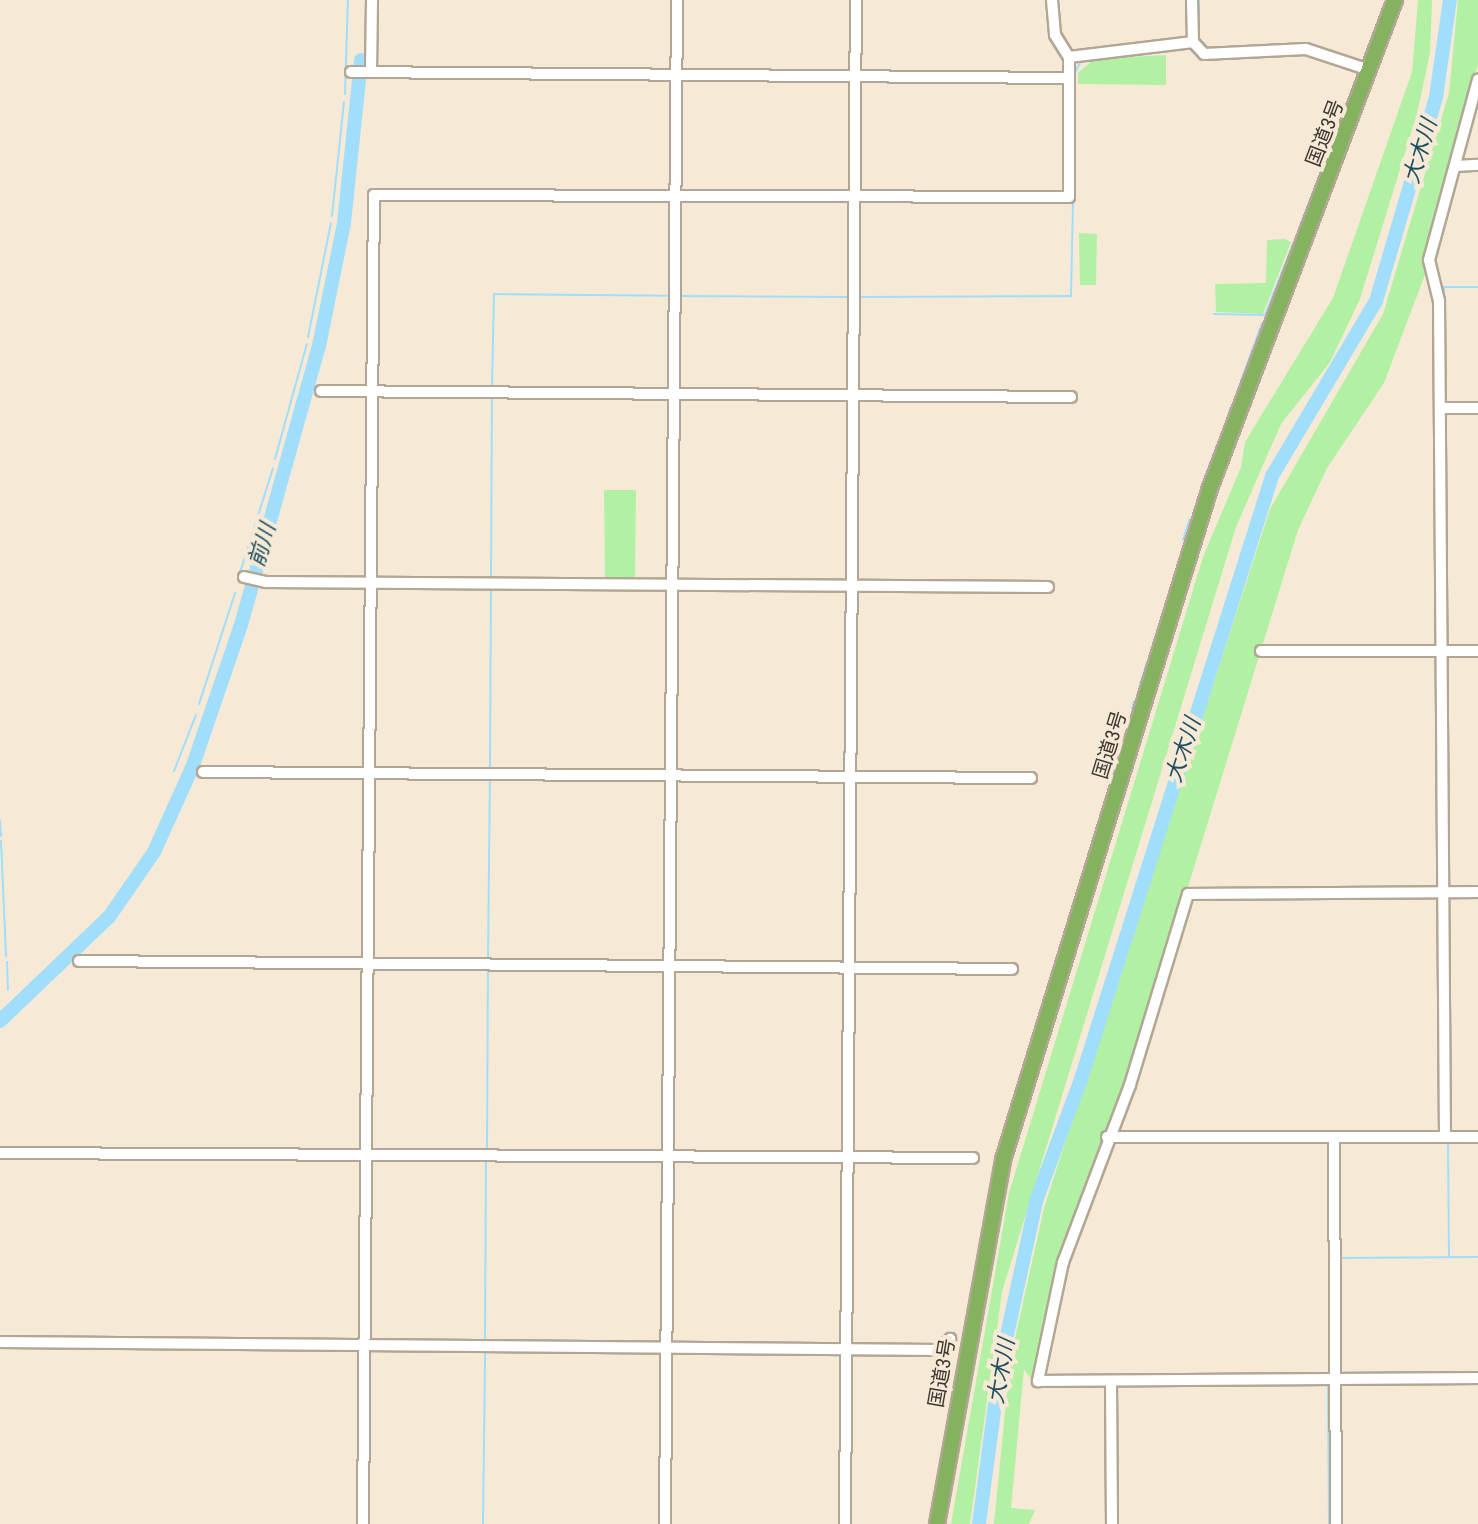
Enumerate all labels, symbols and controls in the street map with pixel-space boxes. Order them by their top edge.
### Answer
street label: 国道3号 [1301,96,1349,170]
water label: 大木川 [1398,116,1442,186]
water label: 前川 [243,520,281,570]
street label: 国道3号 [1088,708,1132,782]
water label: 大木川 [1160,715,1206,785]
water label: 大木川 [982,1336,1020,1406]
street label: 国道3号 [924,1337,960,1409]

